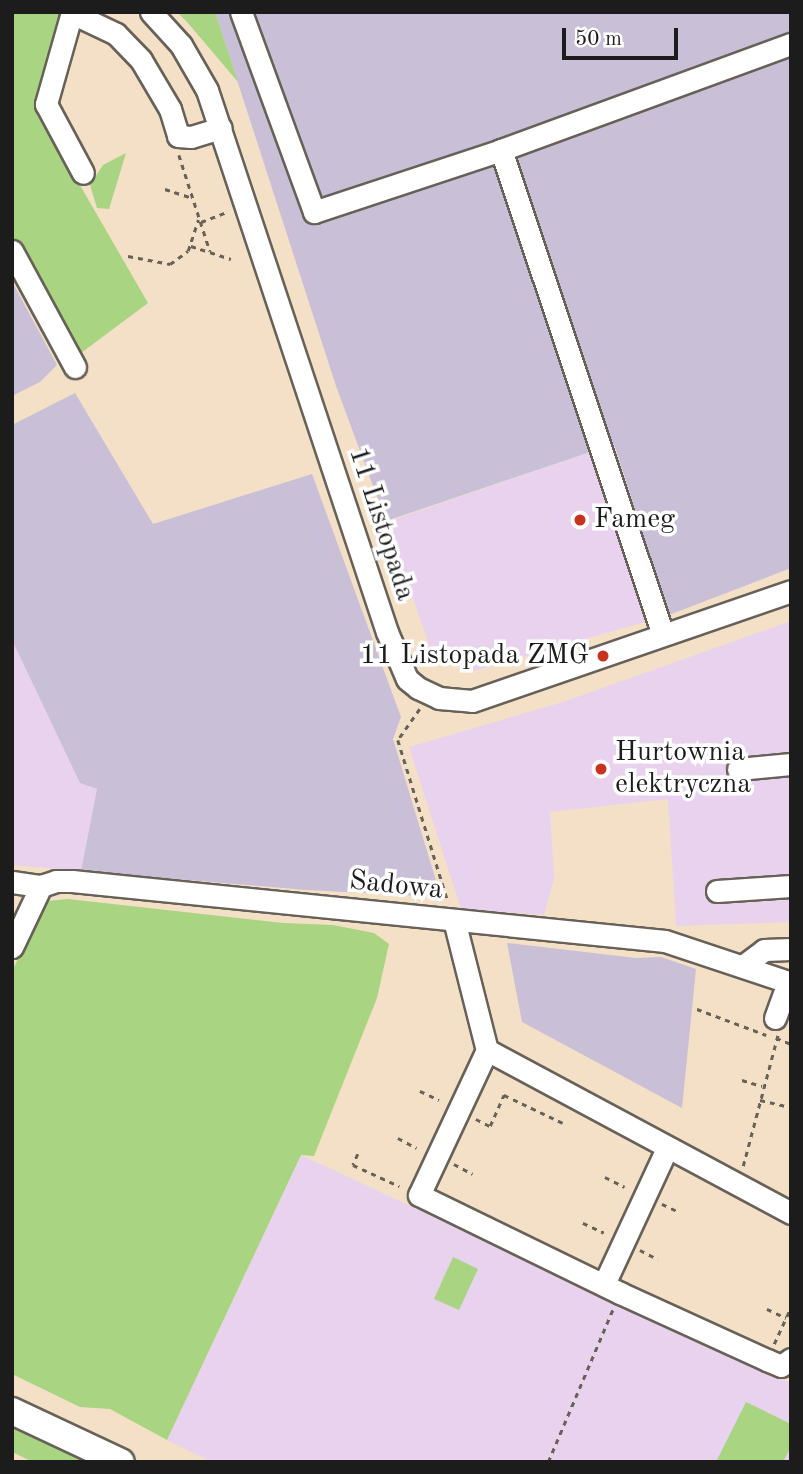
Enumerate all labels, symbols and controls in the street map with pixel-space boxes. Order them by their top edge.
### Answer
scale bar [565,14,680,58]
text: 50 m [575,29,622,50]
street label: 11 Listopada [340,443,422,605]
place label: Fameg [594,503,675,537]
marker: Fameg [572,512,588,528]
place label: 11 Listopada ZMG [360,639,589,673]
marker: 11 Listopada ZMG [595,648,611,664]
place label: Hurtownia elektryczna [615,736,751,802]
marker: Hurtownia elektryczna [593,761,609,777]
street label: Sadowa [348,864,444,908]

